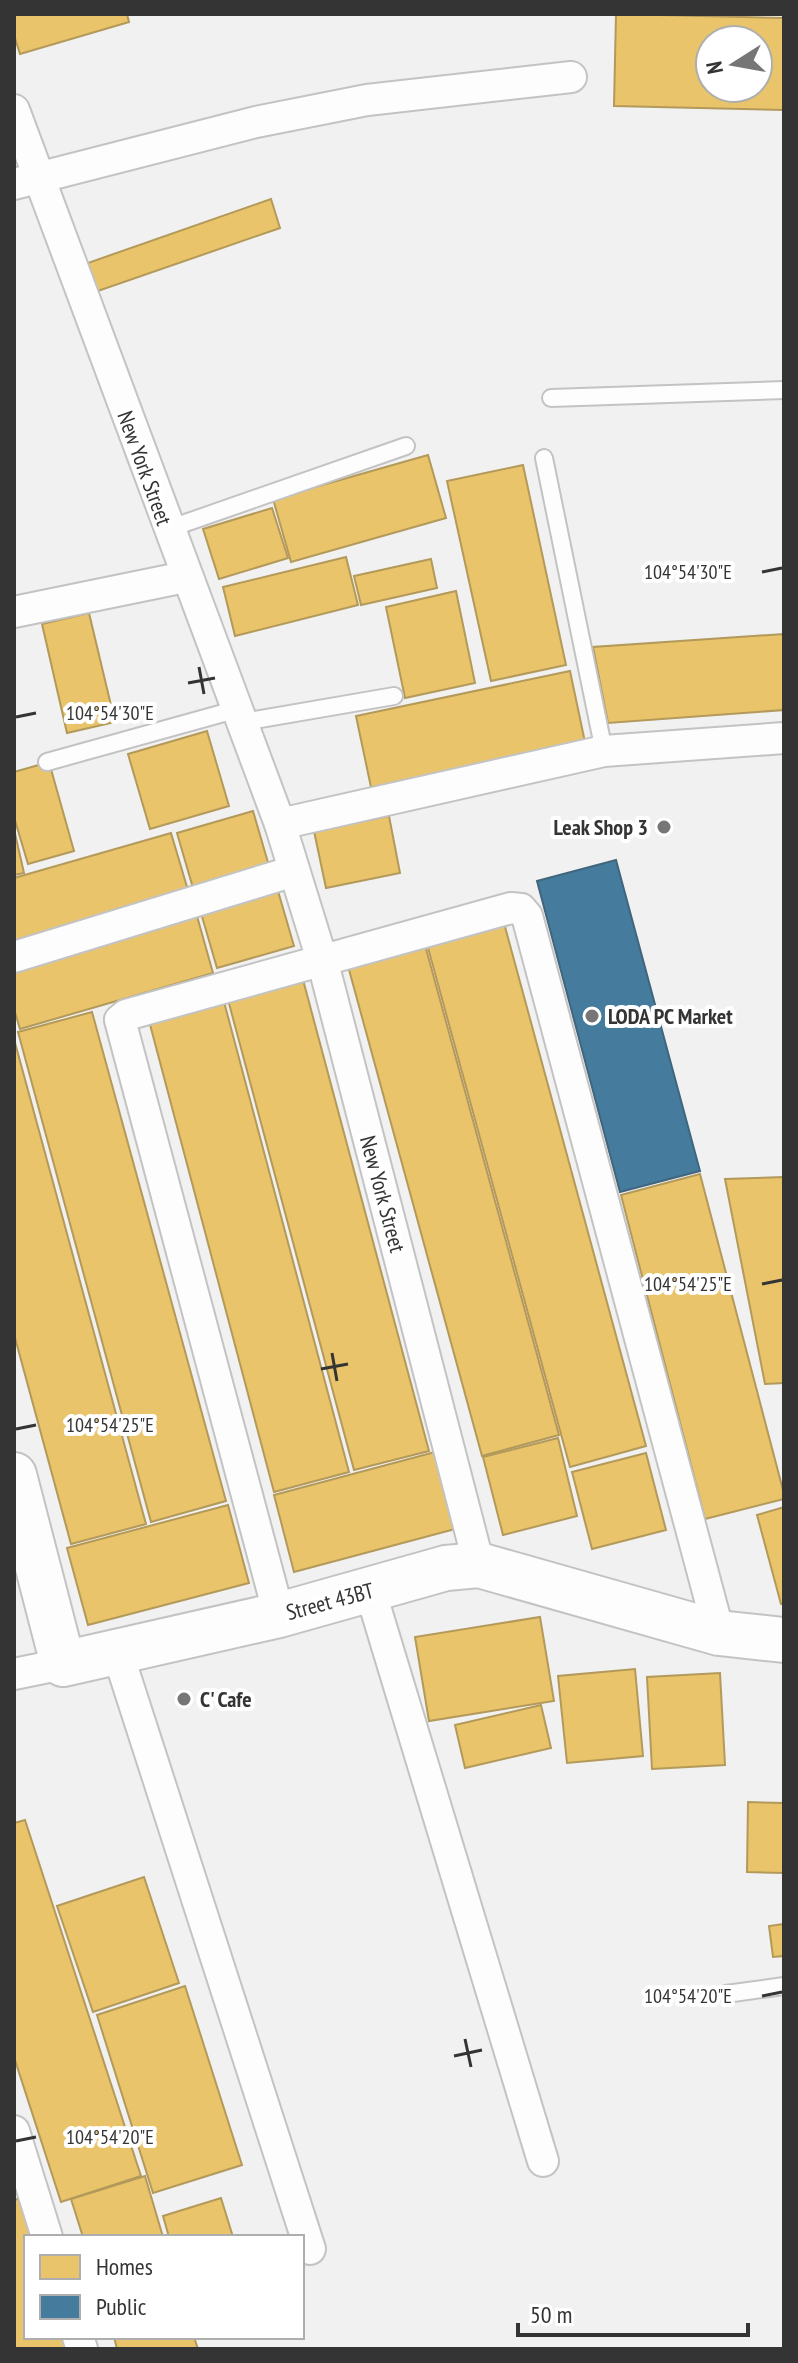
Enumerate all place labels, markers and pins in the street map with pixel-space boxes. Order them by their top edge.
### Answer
place label: Leak Shop 3 [554,813,648,841]
marker: Leak Shop 3 [655,818,673,836]
place label: LODA PC Market [608,1002,733,1030]
marker: LODA PC Market [583,1007,601,1025]
place label: C' Cafe [200,1685,252,1713]
marker: C' Cafe [175,1690,193,1708]

